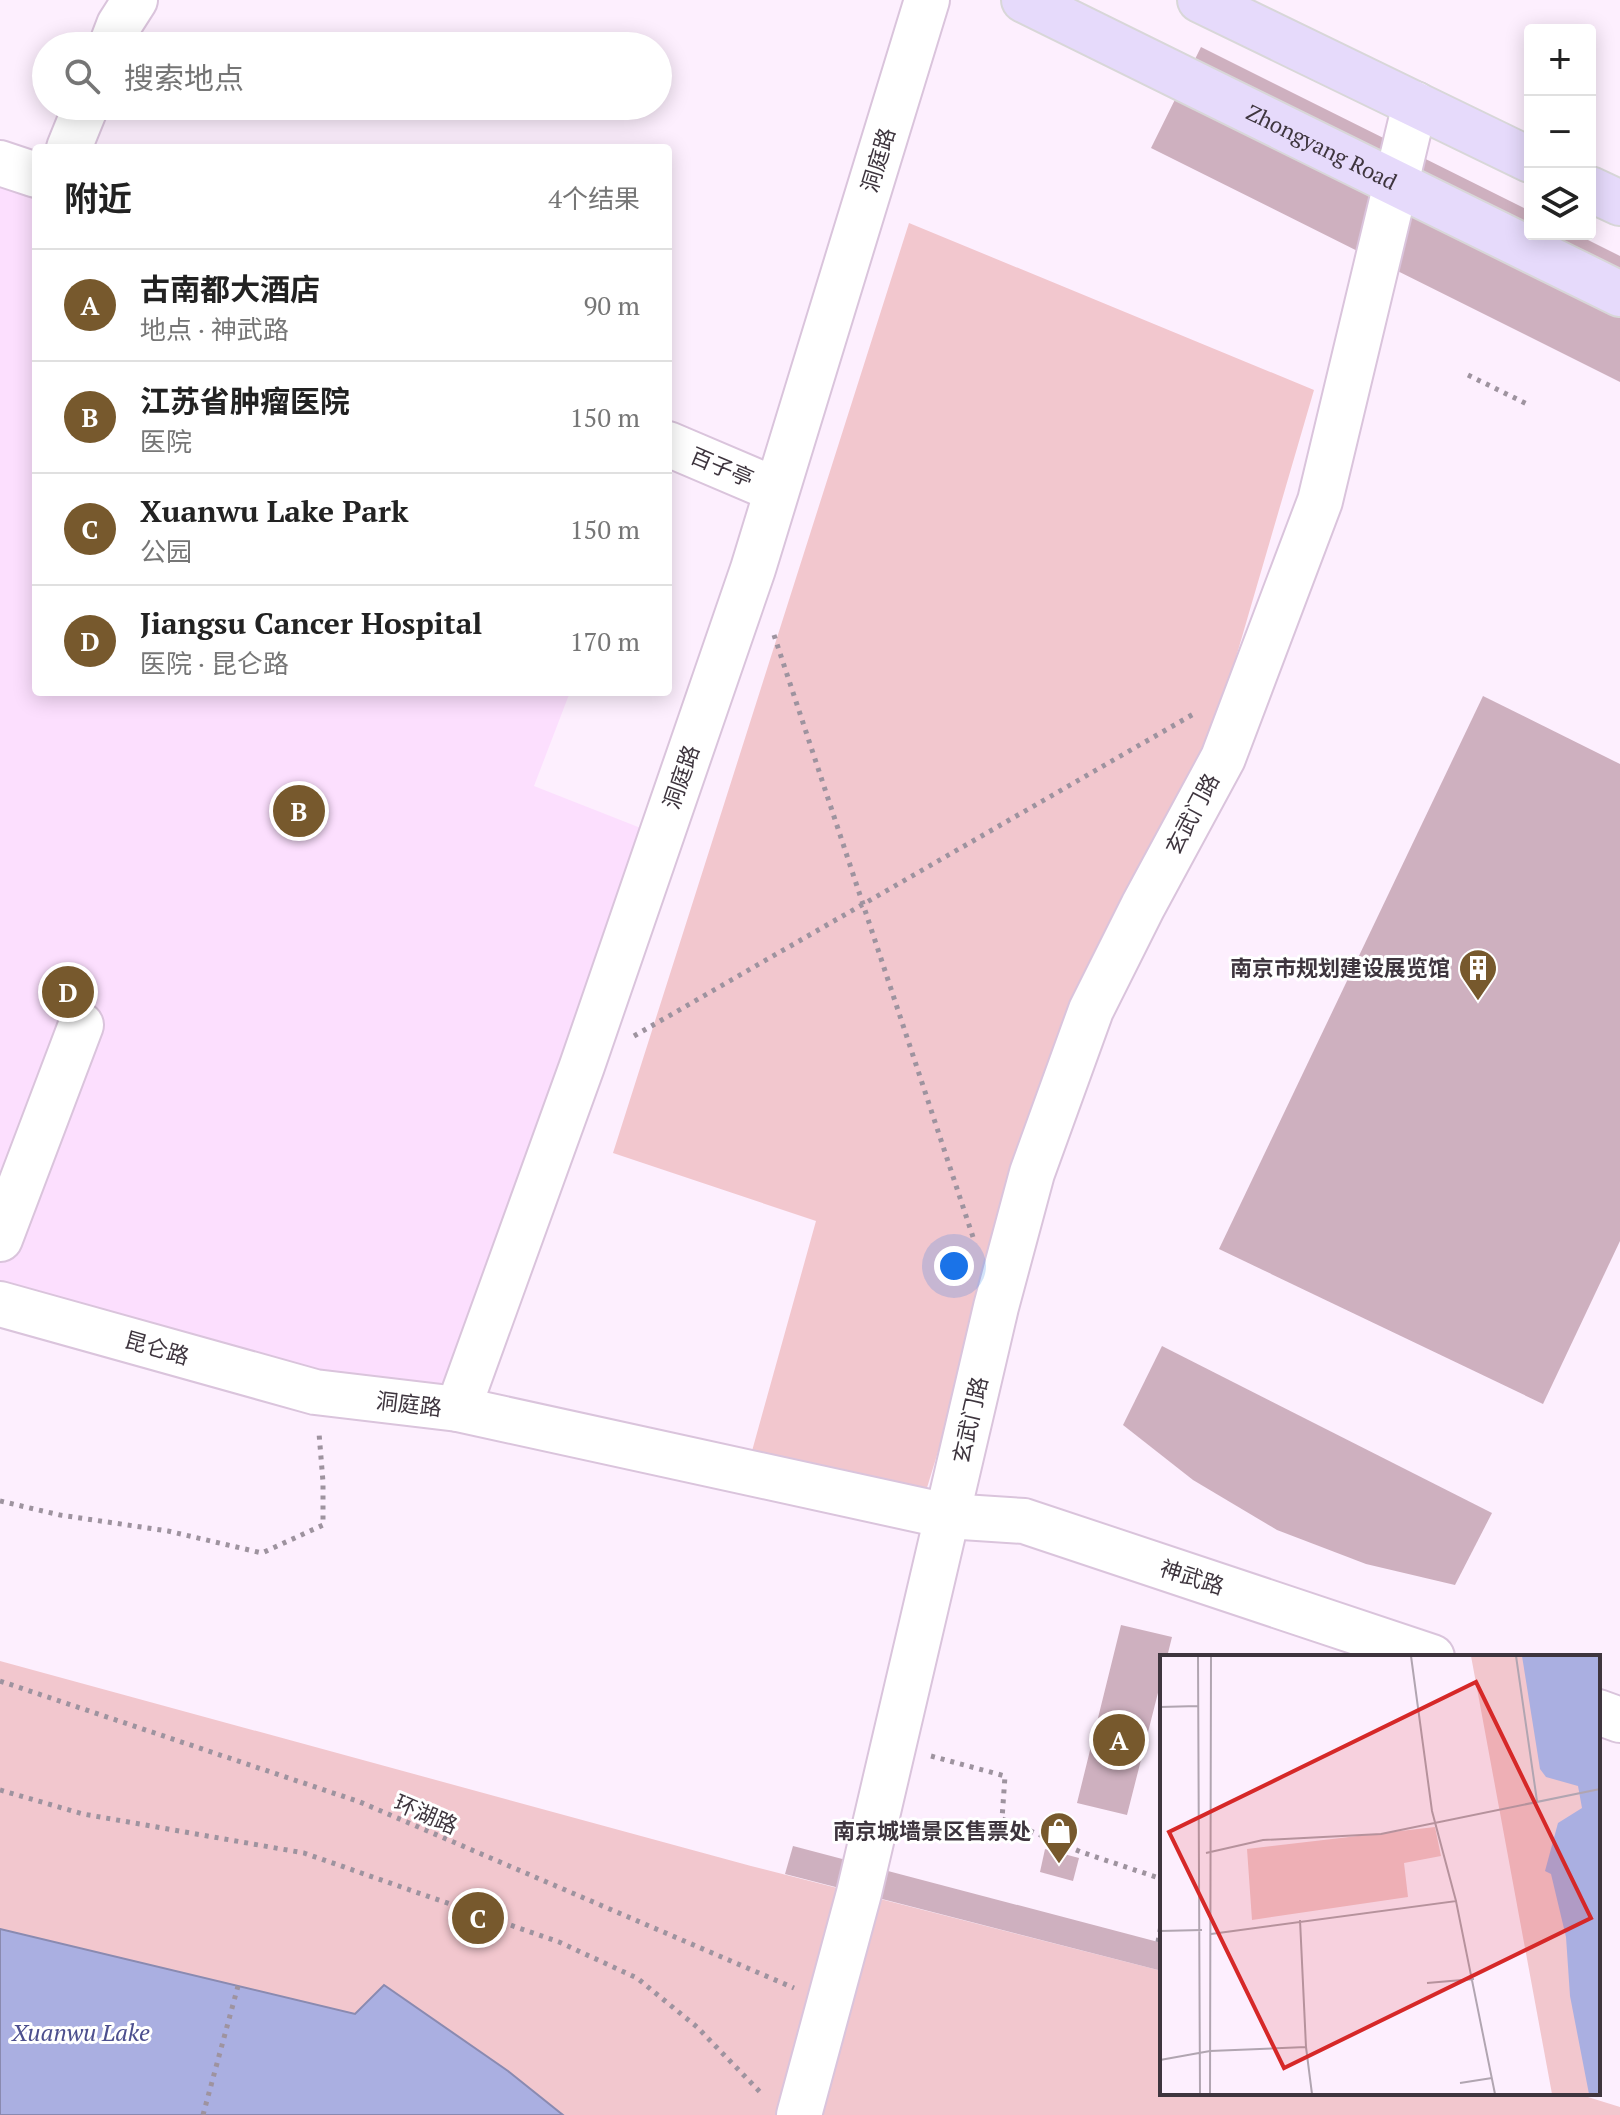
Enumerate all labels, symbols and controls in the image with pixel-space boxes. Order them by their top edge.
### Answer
map controls [1524,24,1596,240]
button: + [1524,24,1596,96]
search box [32,32,672,120]
icon: search [60,54,104,98]
text: 搜索地点 [124,58,244,98]
button: − [1524,96,1596,168]
street label: Zhongyang Road [1242,97,1402,196]
street label: 洞庭路 [854,124,901,196]
button: layers [1524,168,1596,240]
text: 附近 [64,176,132,221]
text: 4个结果 [548,181,640,215]
text: 古南都大酒店 [140,269,320,309]
text: A [81,288,99,322]
text: 90 m [584,288,640,322]
text: 地点 · 神武路 [140,312,289,346]
text: 江苏省肿瘤医院 [140,381,350,421]
text: B [82,400,98,434]
text: 150 m [570,400,640,434]
text: 医院 [140,424,192,458]
street label: 百子亭 [686,440,758,493]
text: Xuanwu Lake Park [140,491,408,531]
text: C [82,512,98,546]
text: 150 m [570,512,640,546]
text: 公园 [140,534,192,568]
text: Jiangsu Cancer Hospital [140,603,482,643]
text: D [80,624,100,658]
text: 170 m [570,624,640,658]
text: 医院 · 昆仑路 [140,646,289,680]
street label: 洞庭路 [656,741,705,813]
street label: 玄武门路 [1158,768,1225,859]
pin: B [273,781,325,841]
building icon: 南京市规划建设展览馆 [1457,947,1499,1002]
place label: 南京市规划建设展览馆 [1230,953,1450,982]
pin: D [42,962,94,1022]
your location [934,1246,974,1286]
street label: 昆仑路 [121,1324,193,1371]
street label: 玄武门路 [945,1374,994,1466]
street label: 洞庭路 [375,1385,444,1422]
street label: 神武路 [1156,1553,1228,1601]
inset map [1160,1655,1600,2095]
pin: A [1093,1710,1145,1770]
street label: 环湖路 [390,1787,462,1840]
shop icon: 南京城墙景区售票处 [1038,1810,1080,1865]
place label: 南京城墙景区售票处 [833,1816,1031,1845]
pin: C [452,1888,504,1948]
water label: Xuanwu Lake [11,2016,150,2048]

